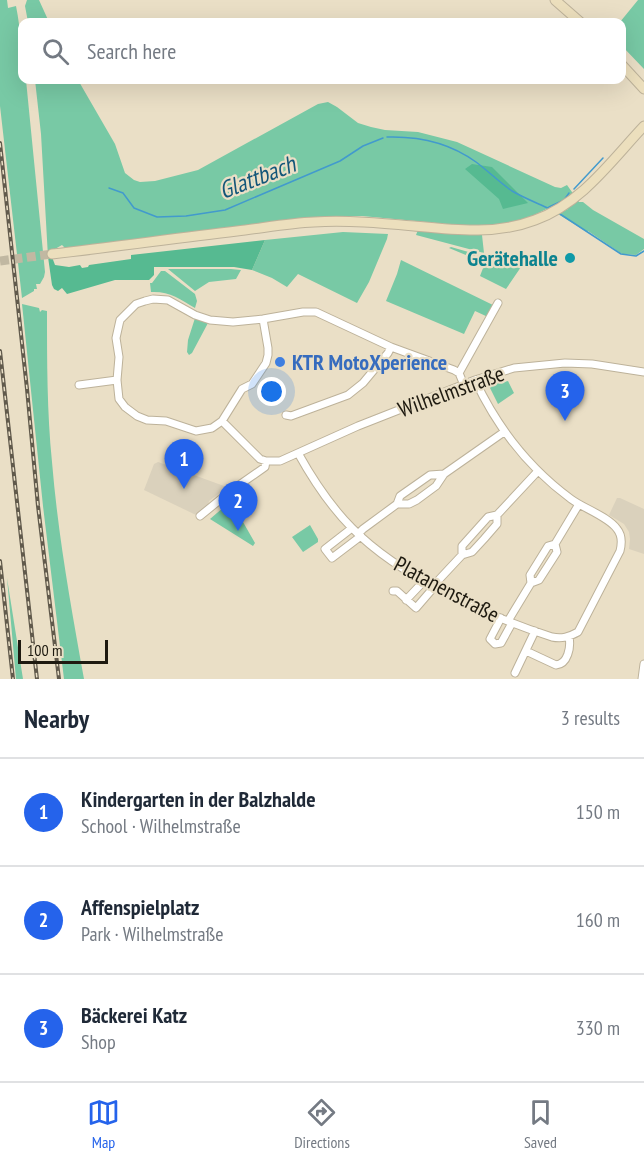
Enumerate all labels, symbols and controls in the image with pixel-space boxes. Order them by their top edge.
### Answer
search box [18,18,626,84]
icon: search [39,35,72,68]
text: Search here [87,37,176,65]
water label: Glattbach [214,148,301,206]
place label: Gerätehalle [467,244,558,272]
marker: Gerätehalle [563,251,577,265]
place label: KTR MotoXperience [292,348,447,376]
marker: KTR MotoXperience [273,355,287,369]
street label: Wilhelmstraße [394,359,508,423]
pin: 3 [546,372,584,421]
your location [257,377,286,406]
pin: 1 [164,440,204,489]
pin: 2 [218,482,258,531]
street label: Platanenstraße [390,550,504,628]
scale bar [18,637,108,664]
text: 100 m [27,640,62,660]
text: Nearby [24,702,89,735]
text: 3 results [561,705,620,731]
text: Kindergarten in der Balzhalde [81,785,316,813]
text: 1 [39,799,48,825]
text: 150 m [576,799,620,825]
text: School · Wilhelmstraße [81,813,241,839]
text: Affenspielplatz [81,893,199,921]
text: 2 [39,907,48,933]
text: 160 m [576,907,620,933]
text: Park · Wilhelmstraße [81,921,224,947]
text: Bäckerei Katz [81,1001,187,1029]
text: 3 [39,1015,48,1041]
text: 330 m [576,1015,620,1041]
text: Shop [81,1029,116,1055]
tab: Map [87,1096,120,1152]
tab: Directions [294,1096,350,1152]
tab: Saved [524,1096,557,1152]

